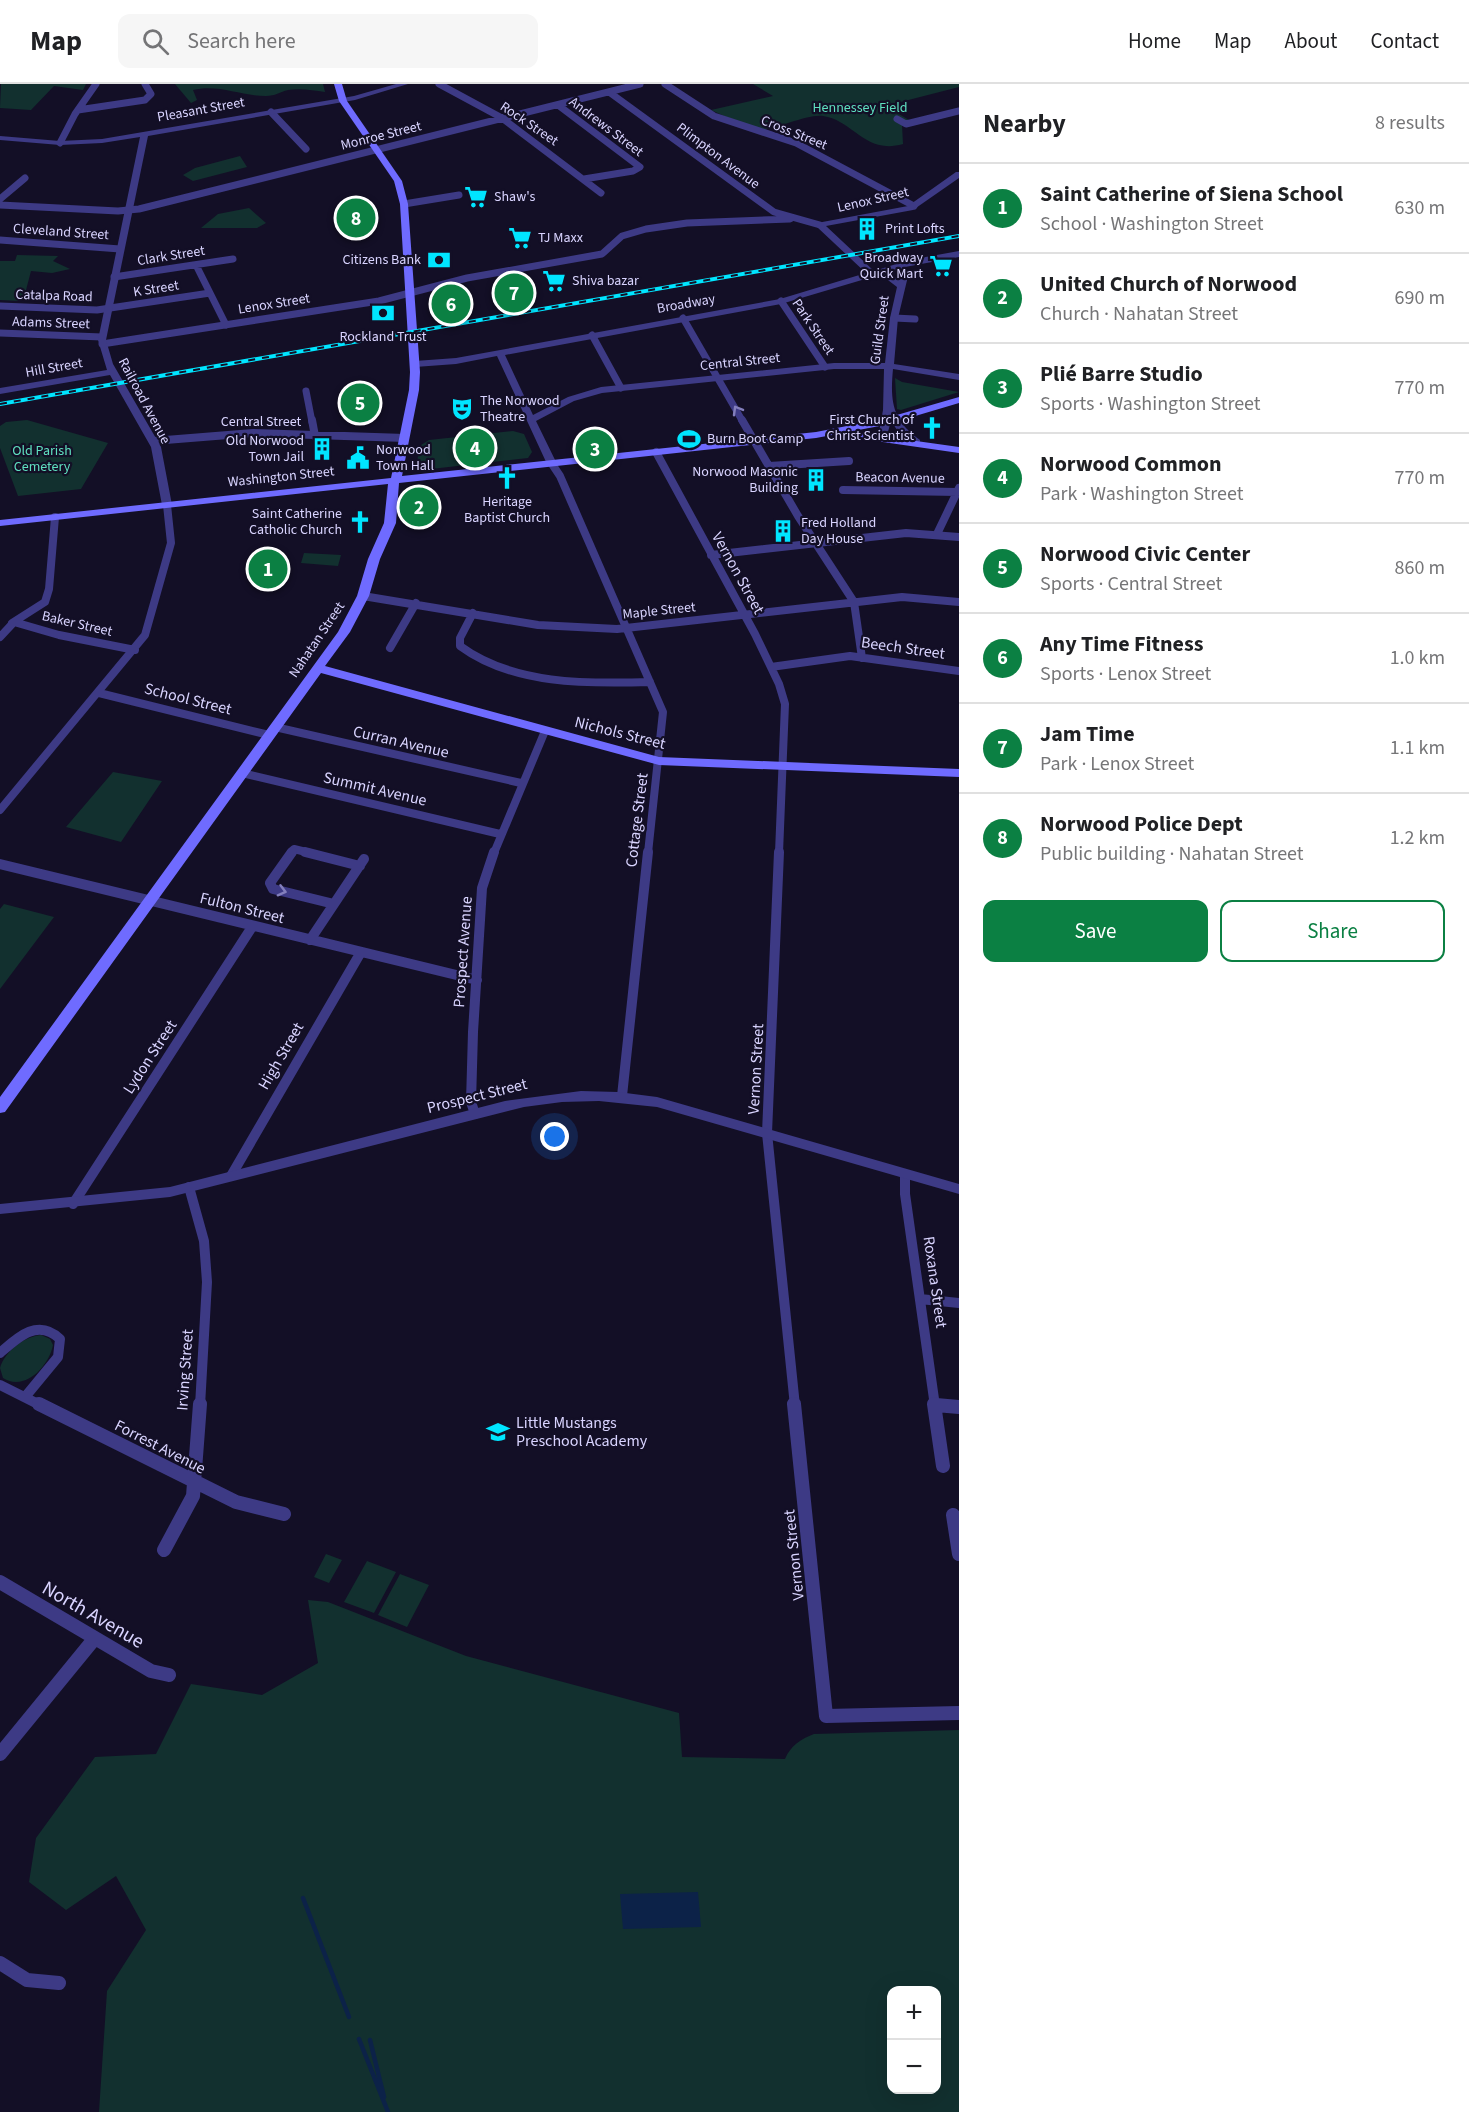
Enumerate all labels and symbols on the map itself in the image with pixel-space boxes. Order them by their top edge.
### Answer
street label: Pleasant Street [156,92,247,128]
street label: Andrews Street [565,92,648,162]
street label: Rock Street [496,97,562,151]
park label: Hennessey Field [812,98,908,118]
street label: Cross Street [758,111,830,155]
street label: Monroe Street [339,116,424,156]
street label: Plimpton Avenue [672,118,764,194]
street label: Lenox Street [835,182,911,218]
supermarket icon: Shaw's [463,184,489,210]
place label: Shaw's [494,187,535,207]
pin: 8 [336,196,376,240]
building icon: Print Lofts [854,216,880,242]
street label: Cleveland Street [12,219,110,245]
place label: Print Lofts [885,219,945,239]
supermarket icon: TJ Maxx [507,225,533,251]
place label: TJ Maxx [538,228,584,248]
street label: Clark Street [136,241,207,271]
bank icon: Citizens Bank [426,247,452,273]
place label: Broadway Quick Mart [860,248,923,284]
place label: Citizens Bank [342,250,421,270]
supermarket icon: Broadway Quick Mart [928,253,954,279]
supermarket icon: Shiva bazar [541,268,567,294]
pin: 7 [494,270,534,316]
place label: Shiva bazar [572,271,639,291]
street label: K Street [132,275,181,302]
pin: 6 [432,282,470,326]
street label: Catalpa Road [15,285,93,307]
street label: Lenox Street [237,288,312,320]
street label: Broadway [655,289,717,319]
street label: Guild Street [865,294,895,366]
street label: Park Street [787,295,839,359]
bank icon: Rockland Trust [370,300,396,326]
street label: Adams Street [12,312,90,334]
place label: Rockland Trust [339,327,427,347]
street label: Central Street [699,348,781,376]
street label: Hill Street [24,353,84,383]
street label: Railroad Avenue [113,354,175,448]
pin: 5 [340,380,380,426]
place label: The Norwood Theatre [480,391,560,427]
theatre icon: The Norwood Theatre [449,396,475,422]
one-way arrow [733,405,744,416]
place label: First Church of Christ Scientist [827,410,915,446]
street label: Central Street [221,412,301,432]
church icon: First Church of Christ Scientist [919,415,945,441]
pin: 4 [456,426,494,470]
pin: 3 [576,426,614,472]
sports icon: Burn Boot Camp [676,426,702,452]
place label: Burn Boot Camp [707,429,804,449]
place label: Old Norwood Town Jail [226,431,304,467]
building icon: Old Norwood Town Jail [309,436,335,462]
place label: Norwood Town Hall [376,440,434,476]
park label: Old Parish Cemetery [12,441,72,477]
public building icon: Norwood Town Hall [345,445,371,471]
street label: Washington Street [227,461,336,493]
place label: Norwood Masonic Building [692,462,799,498]
church icon: Heritage Baptist Church [494,465,520,491]
building icon: Norwood Masonic Building [803,467,829,493]
street label: Beacon Avenue [855,467,945,489]
pin: 2 [400,484,438,530]
place label: Heritage Baptist Church [464,492,550,528]
place label: Saint Catherine Catholic Church [249,504,342,540]
church icon: Saint Catherine Catholic Church [347,509,373,535]
place label: Fred Holland Day House [801,513,876,549]
building icon: Fred Holland Day House [770,518,796,544]
street label: Vernon Street [706,528,770,619]
pin: 1 [248,546,288,592]
street label: Maple Street [621,597,697,625]
street label: Nahatan Street [284,598,350,682]
street label: Baker Street [40,606,114,642]
street label: Beech Street [860,631,947,665]
street label: School Street [142,678,235,721]
street label: Nichols Street [572,711,668,755]
street label: Curran Avenue [351,720,451,764]
street label: Summit Avenue [321,766,429,812]
street label: Cottage Street [620,771,654,868]
one-way arrow [277,884,287,896]
street label: Fulton Street [197,887,287,929]
street label: Prospect Avenue [448,895,478,1008]
street label: Lydon Street [118,1015,182,1098]
street label: High Street [253,1018,309,1094]
street label: Vernon Street [743,1022,769,1115]
street label: Prospect Street [425,1073,530,1119]
your location [540,1122,569,1151]
street label: Roxana Street [918,1235,952,1330]
street label: Irving Street [171,1328,199,1412]
place label: Little Mustangs Preschool Academy [516,1412,648,1452]
street label: Forrest Avenue [111,1415,209,1479]
school or university icon: Little Mustangs Preschool Academy [485,1419,511,1445]
street label: Vernon Street [778,1508,810,1601]
street label: North Avenue [37,1574,149,1656]

